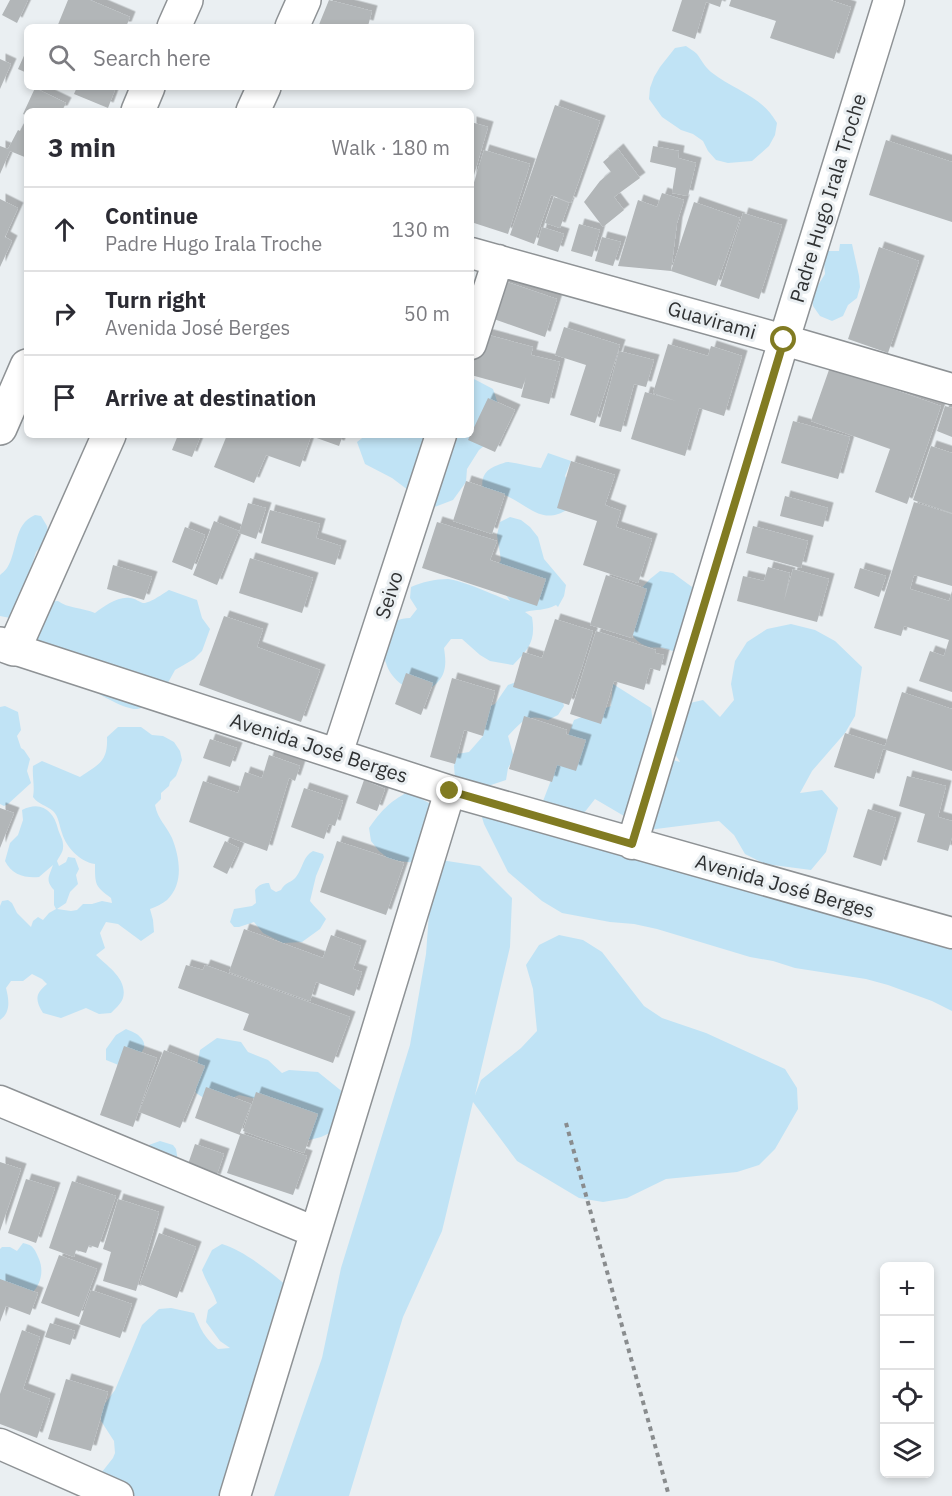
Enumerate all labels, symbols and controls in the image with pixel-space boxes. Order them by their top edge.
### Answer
search box [24,24,474,90]
icon: search [45,41,78,74]
text: Search here [93,43,211,72]
street label: Padre Hugo Irala Troche [783,90,872,306]
text: 3 min [48,130,116,164]
text: Walk · 180 m [332,134,450,161]
text: Continue [105,201,198,230]
icon: ahead [48,213,81,246]
text: 130 m [392,216,450,243]
text: Padre Hugo Irala Troche [105,230,322,257]
text: Turn right [105,285,206,314]
street label: Guavirami [665,294,760,345]
icon: right [48,297,81,330]
text: 50 m [404,300,450,327]
text: Avenida José Berges [105,314,290,341]
route start [770,326,796,352]
icon: arrive [48,381,81,414]
text: Arrive at destination [105,383,316,412]
street label: Seivo [368,568,409,622]
street label: Avenida José Berges [227,706,411,789]
route end [436,777,462,803]
street label: Avenida José Berges [692,847,878,924]
map controls [880,1262,934,1478]
button: + [880,1262,934,1316]
button: − [880,1316,934,1370]
button: locate [880,1370,934,1424]
button: layers [880,1424,934,1478]

